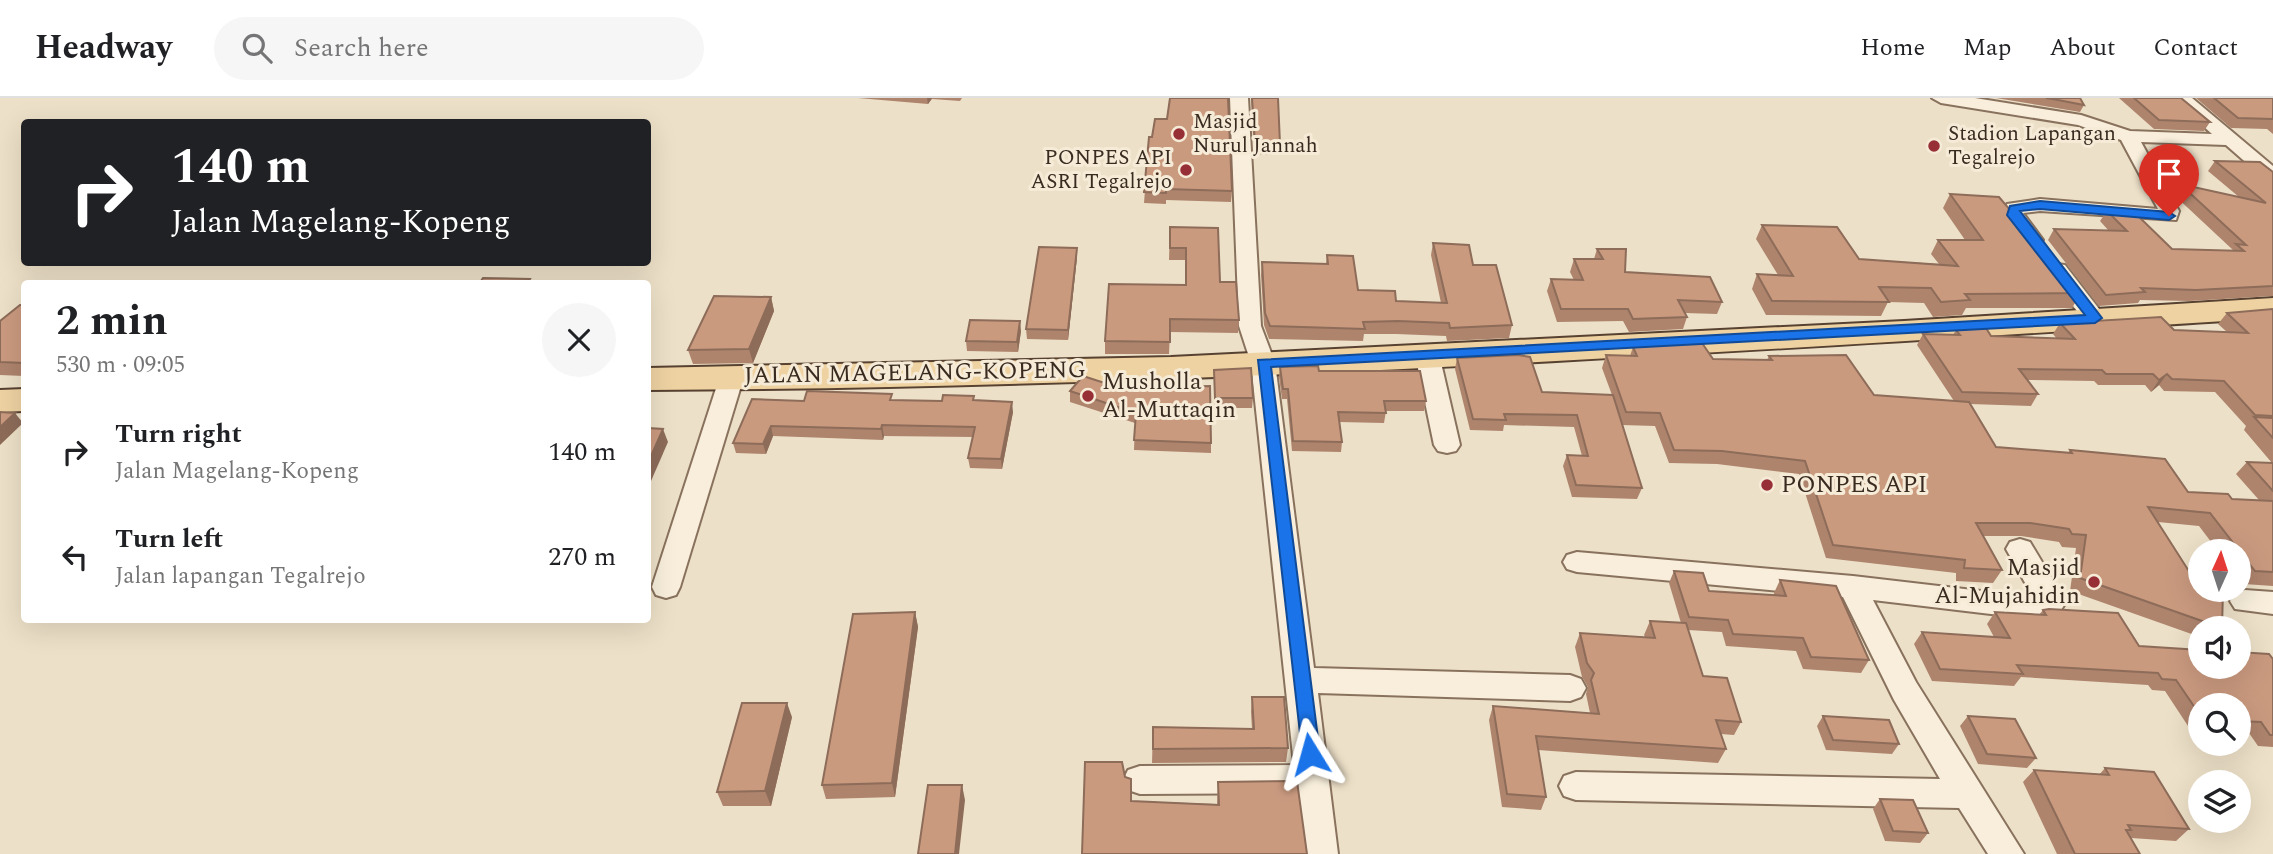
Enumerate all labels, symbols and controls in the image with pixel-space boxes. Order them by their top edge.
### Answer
search box [214,17,704,80]
text: Headway [35,23,172,73]
text: Search here [294,28,429,68]
icon: search [238,29,276,67]
text: Home [1860,30,1925,66]
text: Map [1963,30,2011,66]
text: About [2049,30,2115,66]
text: Contact [2153,30,2238,66]
place label: Masjid Nurul Jannah [1193,106,1318,162]
place label: Stadion Lapangan Tegalrejo [1948,118,2116,174]
marker: Masjid Nurul Jannah [1171,126,1187,142]
text: 140 m [171,130,310,205]
marker: Stadion Lapangan Tegalrejo [1926,138,1942,154]
place label: PONPES API ASRI Tegalrejo [1030,142,1172,198]
pin [2139,144,2199,216]
icon: right [56,147,147,238]
icon: arrive [2150,155,2188,193]
marker: PONPES API ASRI Tegalrejo [1178,162,1194,178]
text: Jalan Magelang-Kopeng [171,198,511,247]
text: 2 min [56,290,168,353]
button: close [542,303,616,377]
text: 530 m · 09:05 [56,348,185,383]
street label: JALAN MAGELANG-KOPENG [744,352,1086,394]
place label: Musholla Al-Muttaqin [1102,364,1236,428]
marker: Musholla Al-Muttaqin [1080,388,1096,404]
text: Turn right [115,414,242,454]
text: 140 m [548,432,616,472]
icon: right [56,433,94,471]
text: Jalan Magelang-Kopeng [115,454,359,489]
place label: PONPES API [1781,467,1927,503]
marker: PONPES API [1759,477,1775,493]
text: Turn left [115,519,223,559]
text: 270 m [548,537,616,577]
icon: left [56,538,94,576]
north arrow [2188,539,2250,602]
map controls [2188,539,2251,833]
place label: Masjid Al-Mujahidin [1934,550,2080,614]
text: Jalan lapangan Tegalrejo [115,559,366,594]
marker: Masjid Al-Mujahidin [2086,574,2102,590]
button: sound [2188,616,2251,679]
button: search [2188,693,2251,756]
position arrow [1273,717,1347,791]
button: layers [2188,770,2251,833]

